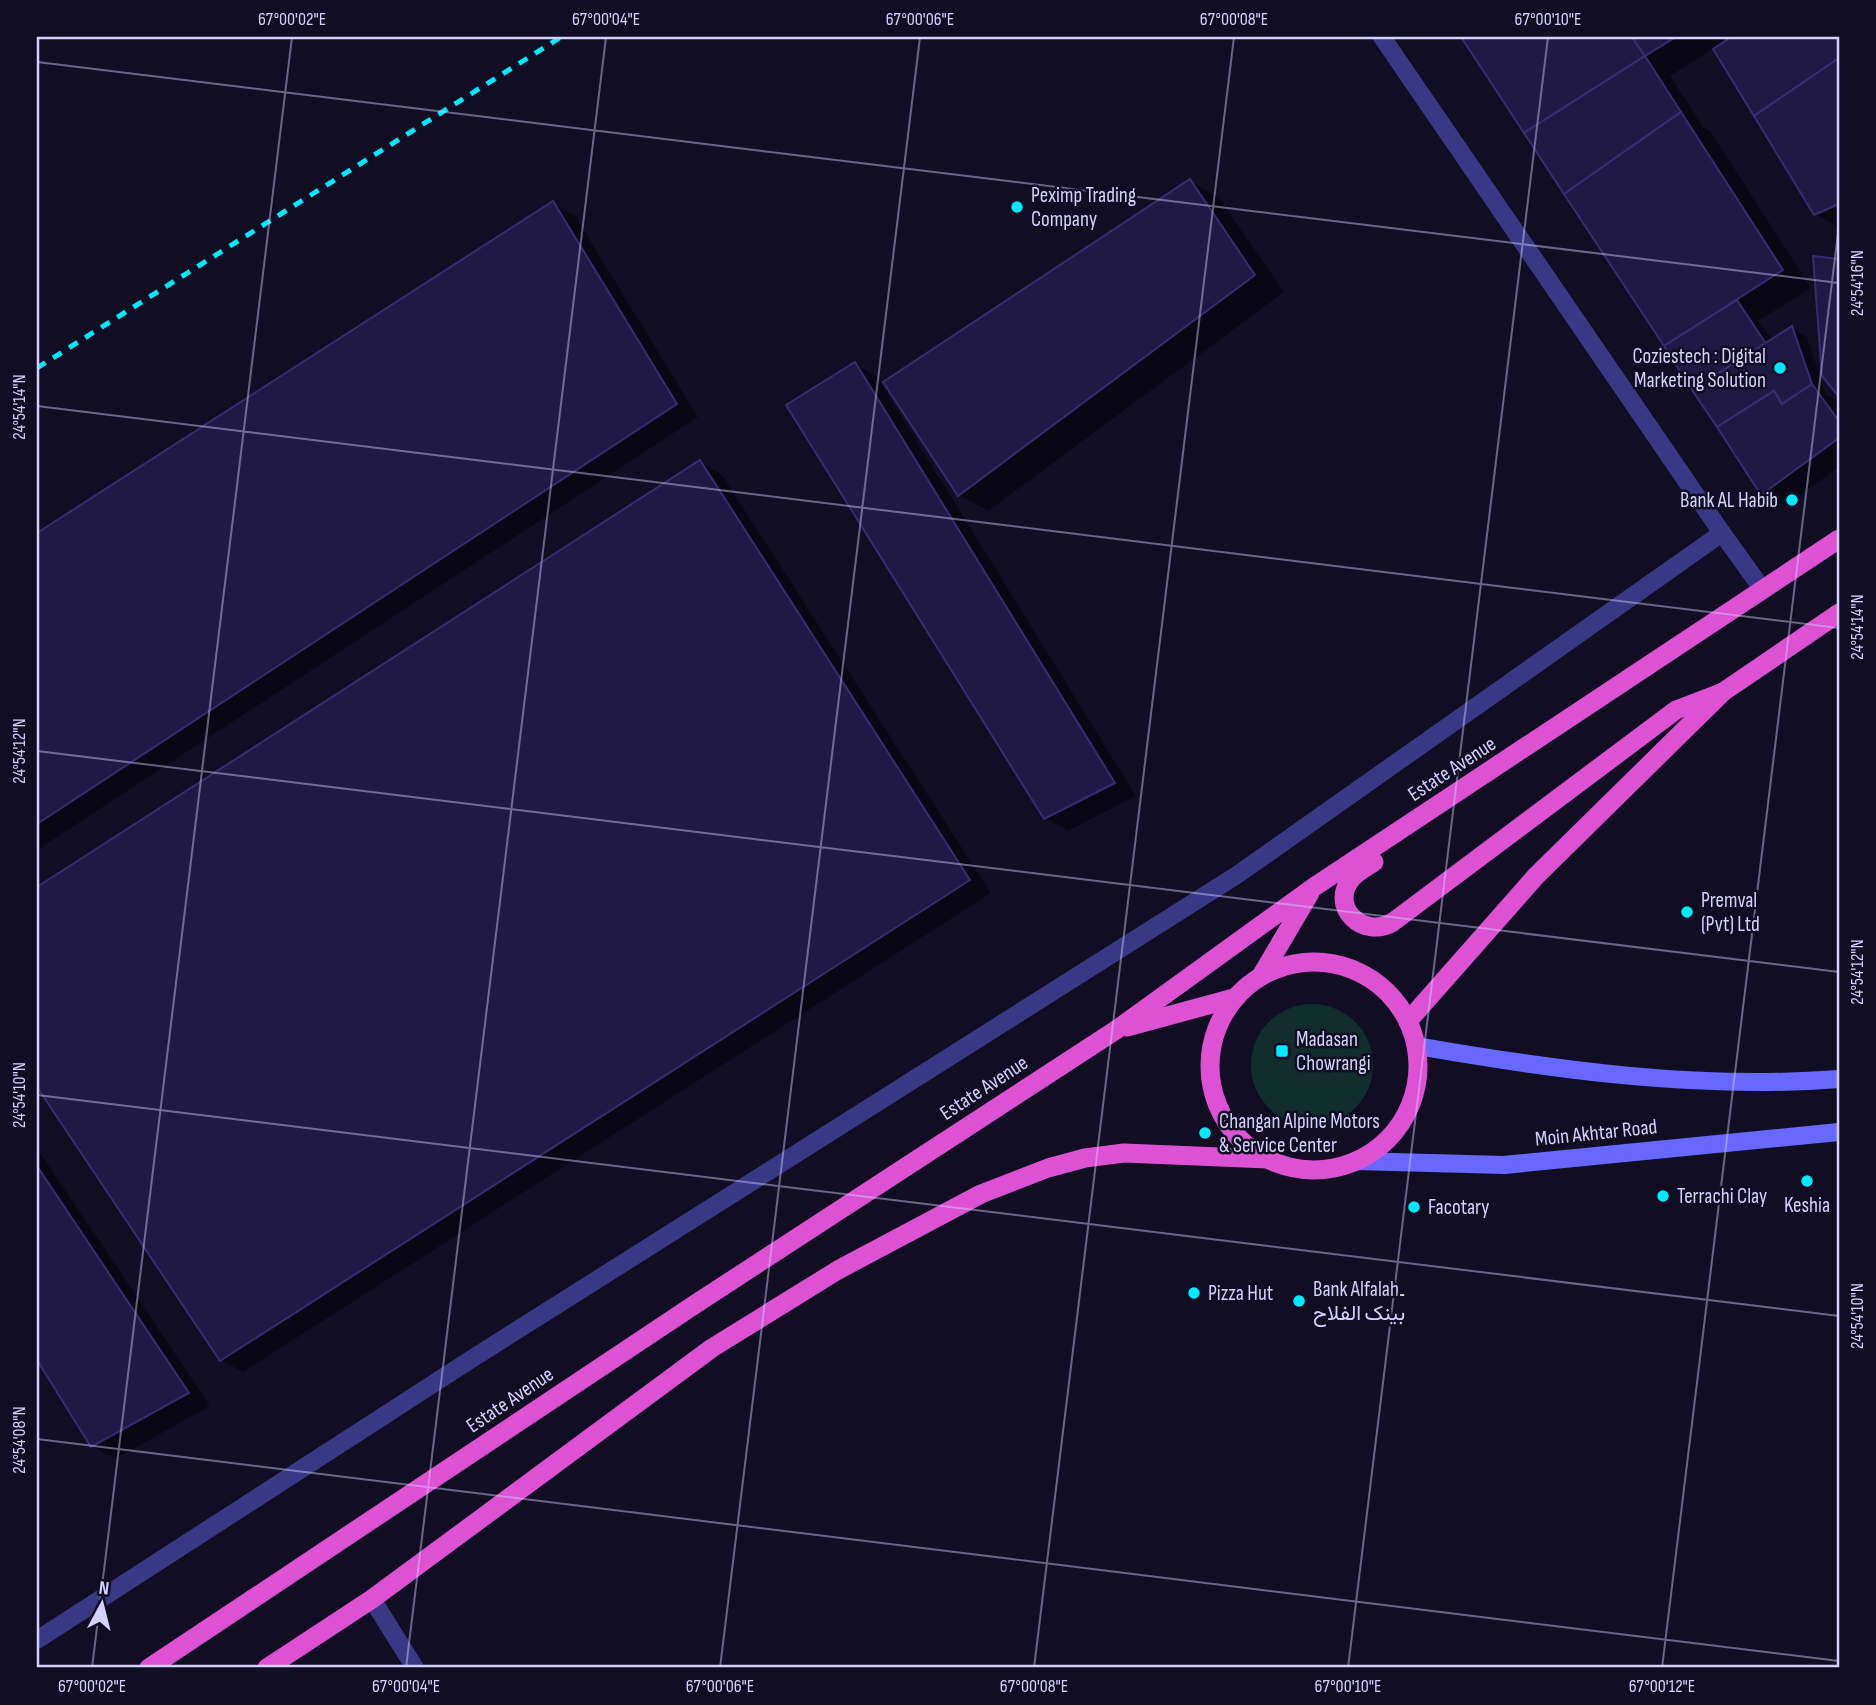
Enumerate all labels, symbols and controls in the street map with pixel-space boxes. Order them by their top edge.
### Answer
text: 67°00'02"E [258,9,326,30]
text: 67°00'04"E [572,9,640,30]
text: 67°00'06"E [886,9,954,30]
text: 67°00'08"E [1200,9,1268,30]
text: 67°00'10"E [1515,9,1582,30]
place label: Peximp Trading Company [1031,183,1136,232]
marker: Peximp Trading Company [1009,199,1025,215]
text: 24°54'16"N [1847,250,1868,316]
place label: Coziestech : Digital Marketing Solution [1633,344,1766,393]
marker: Coziestech : Digital Marketing Solution [1772,360,1788,376]
text: 24°54'14"N [9,374,30,440]
place label: Bank AL Habib [1680,488,1778,513]
marker: Bank AL Habib [1784,492,1800,508]
text: 24°54'14"N [1847,594,1868,660]
text: 24°54'12"N [9,718,30,784]
street label: Estate Avenue [1403,731,1501,807]
place label: Premval (Pvt) Ltd [1701,888,1760,937]
marker: Premval (Pvt) Ltd [1679,904,1695,920]
text: 24°54'12"N [1847,939,1868,1005]
place label: Madasan Chowrangi [1296,1027,1371,1076]
marker: Madasan Chowrangi [1274,1043,1290,1059]
street label: Estate Avenue [935,1050,1033,1126]
text: 24°54'10"N [9,1062,30,1128]
place label: Changan Alpine Motors & Service Center [1219,1109,1380,1158]
street label: Moin Akhtar Road [1534,1114,1658,1152]
marker: Changan Alpine Motors & Service Center [1197,1125,1213,1141]
marker: Keshia [1799,1173,1815,1189]
place label: Terrachi Clay [1677,1184,1767,1209]
marker: Terrachi Clay [1655,1188,1671,1204]
place label: Keshia [1784,1193,1830,1218]
place label: Facotary [1428,1195,1489,1220]
marker: Facotary [1406,1199,1422,1215]
place label: Bank Alfalah۔ بینک الفلاح [1313,1277,1405,1327]
place label: Pizza Hut [1208,1281,1273,1306]
text: 24°54'10"N [1847,1283,1868,1349]
marker: Pizza Hut [1186,1285,1202,1301]
marker: Bank Alfalah۔ بینک الفلاح [1291,1293,1307,1309]
street label: Estate Avenue [462,1362,558,1438]
text: 24°54'08"N [9,1406,30,1474]
north arrow [66,1568,136,1638]
text: N [97,1577,110,1601]
text: 67°00'02"E [58,1676,126,1697]
text: 67°00'04"E [372,1676,440,1697]
text: 67°00'06"E [686,1676,754,1697]
text: 67°00'08"E [1000,1676,1068,1697]
text: 67°00'10"E [1315,1676,1382,1697]
text: 67°00'12"E [1629,1676,1695,1697]

